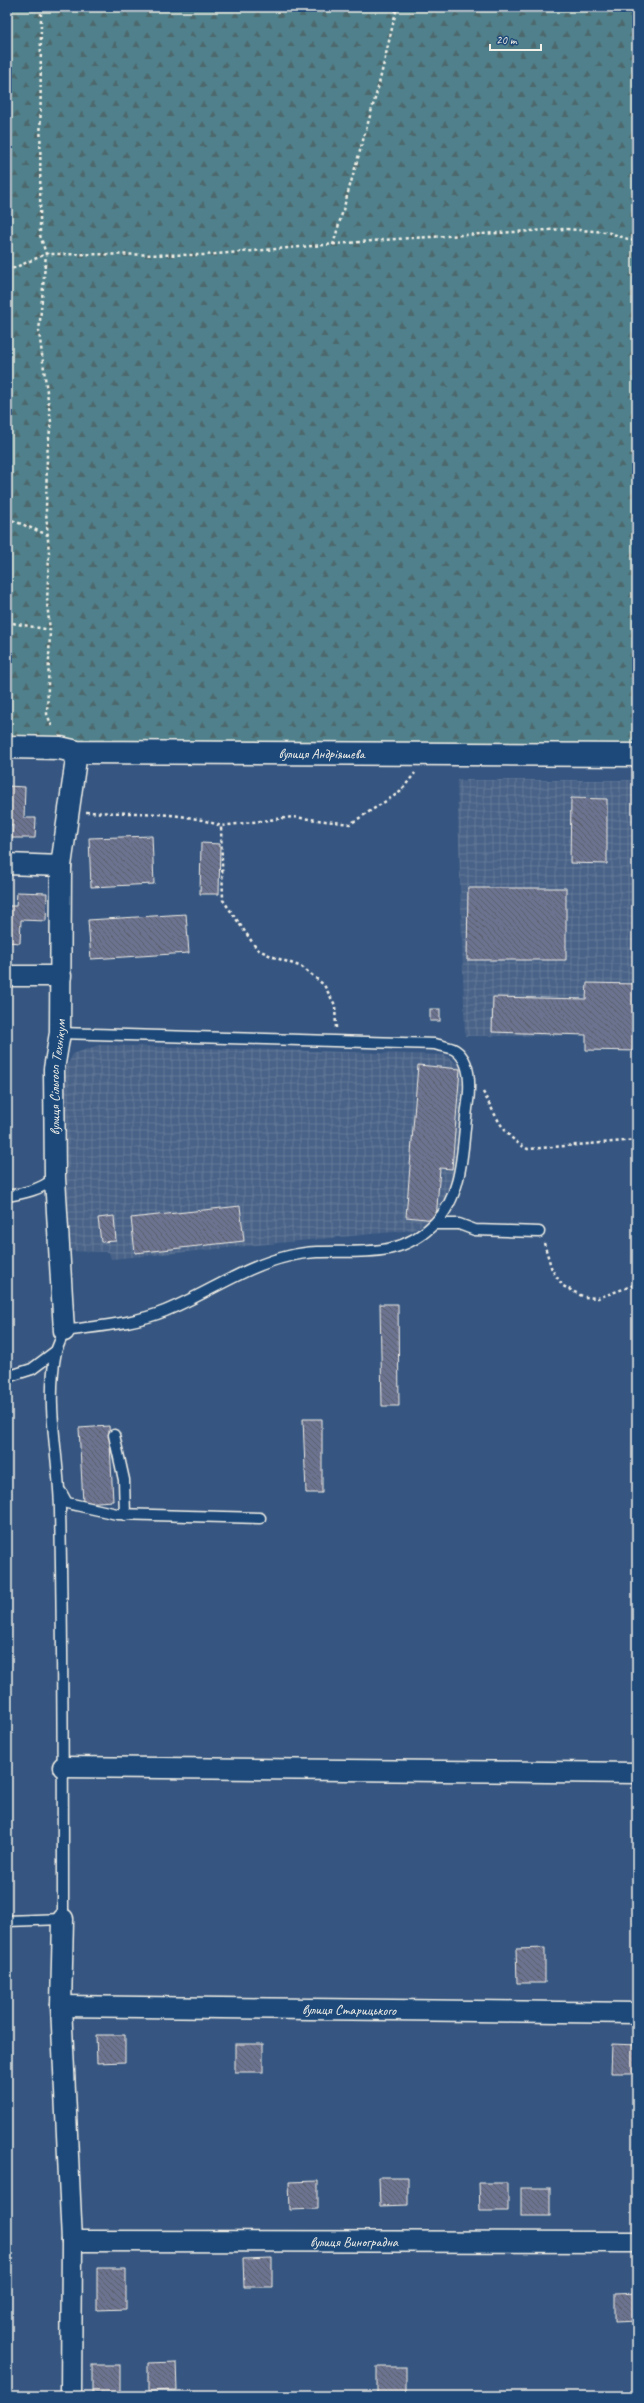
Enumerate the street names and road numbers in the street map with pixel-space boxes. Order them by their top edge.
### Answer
street label: вулиця Андріяшева [278,745,366,763]
street label: вулиця Сільгосп Технікум [46,1018,69,1135]
street label: вулиця Старицького [302,2001,397,2019]
street label: вулиця Виноградна [310,2233,399,2251]

